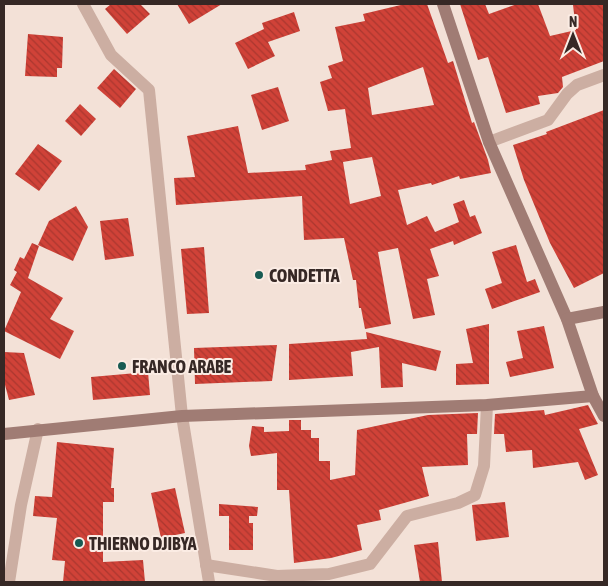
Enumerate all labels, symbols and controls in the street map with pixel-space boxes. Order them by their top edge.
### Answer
north arrow [548,10,598,60]
text: N [569,14,577,30]
place label: CONDETTA [269,265,340,286]
marker: CONDETTA [253,269,265,281]
place label: FRANCO ARABE [132,356,232,377]
marker: FRANCO ARABE [116,360,128,372]
place label: THIERNO DJIBYA [89,533,197,554]
marker: THIERNO DJIBYA [73,537,85,549]

